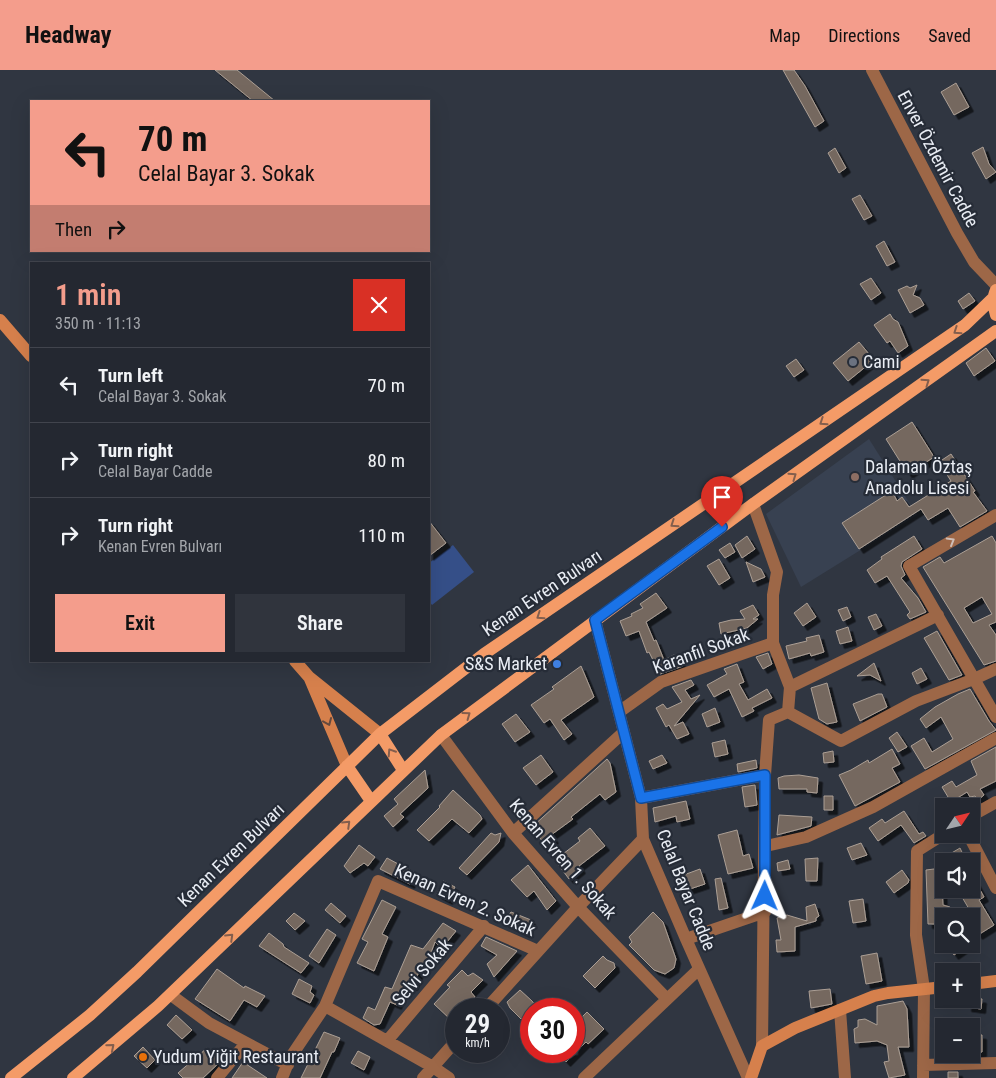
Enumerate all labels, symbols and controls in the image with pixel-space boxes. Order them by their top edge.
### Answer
text: Headway [25,21,111,49]
text: Map [769,25,800,46]
text: Directions [828,25,900,46]
text: Saved [928,25,971,46]
street label: Enver Özdemir Cadde [894,87,983,231]
text: 70 m [138,119,207,160]
icon: left [55,120,120,185]
text: Celal Bayar 3. Sokak [138,161,315,186]
icon: right [102,215,130,243]
text: Then [55,218,92,241]
text: 1 min [55,277,121,312]
button: close [353,279,405,331]
text: 350 m · 11:13 [55,314,141,333]
one-way arrow [953,325,963,334]
place label: Cami [863,351,900,372]
marker: Cami [847,356,859,368]
text: Turn left [98,364,163,387]
icon: left [55,371,83,399]
text: 70 m [368,374,405,397]
one-way arrow [920,379,929,388]
text: Celal Bayar 3. Sokak [98,387,227,406]
one-way arrow [819,416,828,426]
text: Turn right [98,439,173,462]
icon: right [55,446,83,474]
text: 80 m [368,449,405,472]
place label: Dalaman Öztaş Anadolu Lisesi [865,456,973,498]
text: Celal Bayar Cadde [98,462,212,481]
marker: Dalaman Öztaş Anadolu Lisesi [849,471,861,483]
one-way arrow [787,473,797,482]
pin [701,476,743,527]
icon: arrive [708,483,736,511]
text: Turn right [98,514,173,537]
one-way arrow [670,518,680,527]
icon: right [55,521,83,549]
text: 110 m [358,524,405,547]
text: Kenan Evren Bulvarı [98,537,222,556]
one-way arrow [946,537,955,547]
street label: Kenan Evren Bulvarı [478,545,606,640]
button: Exit [55,594,225,652]
button: Share [235,594,405,652]
one-way arrow [536,610,546,619]
street label: Karanfil Sokak [650,623,752,678]
place label: S&S Market [465,653,547,674]
marker: S&S Market [551,658,563,670]
one-way arrow [461,712,471,721]
one-way arrow [321,717,332,726]
one-way arrow [388,748,398,757]
street label: Kenan Evren 1. Sokak [506,794,621,923]
north arrow [935,798,980,842]
map controls [935,798,980,1063]
street label: Kenan Evren Bulvarı [173,799,288,911]
one-way arrow [341,821,350,830]
street label: Celal Bayar Cadde [653,826,720,953]
button: sound [935,853,980,898]
street label: Kenan Evren 2. Sokak [391,859,539,940]
position arrow [738,869,790,921]
button: search [935,908,980,953]
one-way arrow [225,934,234,943]
street label: Selvi Sokak [388,934,456,1009]
button: + [935,963,980,1008]
speed limit sign: 30 [520,998,585,1063]
text: 29 [465,1010,490,1039]
button: − [935,1018,980,1063]
text: km/h [465,1036,490,1050]
one-way arrow [105,1043,114,1052]
place label: Yudum Yiğit Restaurant [153,1046,319,1067]
marker: Yudum Yiğit Restaurant [137,1051,149,1063]

